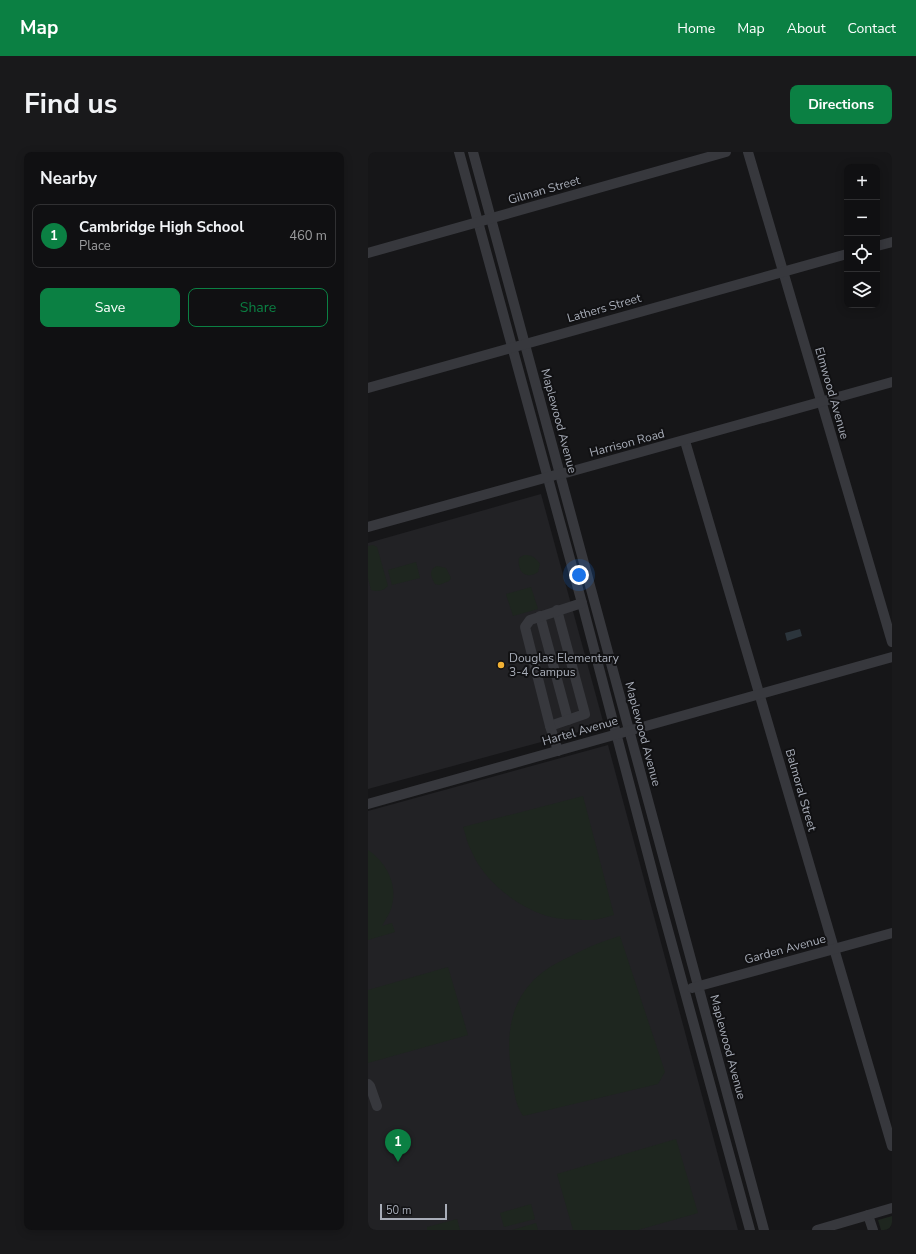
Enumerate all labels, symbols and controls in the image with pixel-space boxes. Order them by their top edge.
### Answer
text: Map [20,15,58,41]
text: Home [677,19,715,38]
text: Map [737,19,765,38]
text: About [787,19,826,38]
text: Contact [848,19,896,38]
text: Find us [24,85,118,123]
button: Directions [790,85,892,124]
map controls [844,164,880,308]
button: + [844,164,880,200]
text: Nearby [40,167,97,190]
street label: Gilman Street [506,172,583,208]
button: − [844,200,880,236]
text: Cambridge High School [79,217,244,237]
text: 1 [50,227,58,245]
text: 460 m [289,227,327,245]
button: locate [844,236,880,272]
text: Place [79,237,111,255]
button: layers [844,272,880,308]
button: Save [40,288,180,327]
button: Share [188,288,328,327]
street label: Lathers Street [565,290,644,326]
street label: Elmwood Avenue [811,345,853,441]
street label: Maplewood Avenue [537,367,581,475]
street label: Harrison Road [588,425,666,461]
your location [569,565,589,585]
place label: Douglas Elementary 3-4 Campus [509,650,620,680]
marker: Douglas Elementary 3-4 Campus [496,660,506,670]
street label: Maplewood Avenue [621,680,665,788]
street label: Hartel Avenue [540,713,620,749]
street label: Balmoral Street [782,747,821,834]
street label: Garden Avenue [743,930,827,968]
street label: Maplewood Avenue [706,993,750,1101]
pin: 1 [385,1129,411,1162]
scale bar [380,1202,447,1221]
text: 50 m [386,1203,411,1218]

